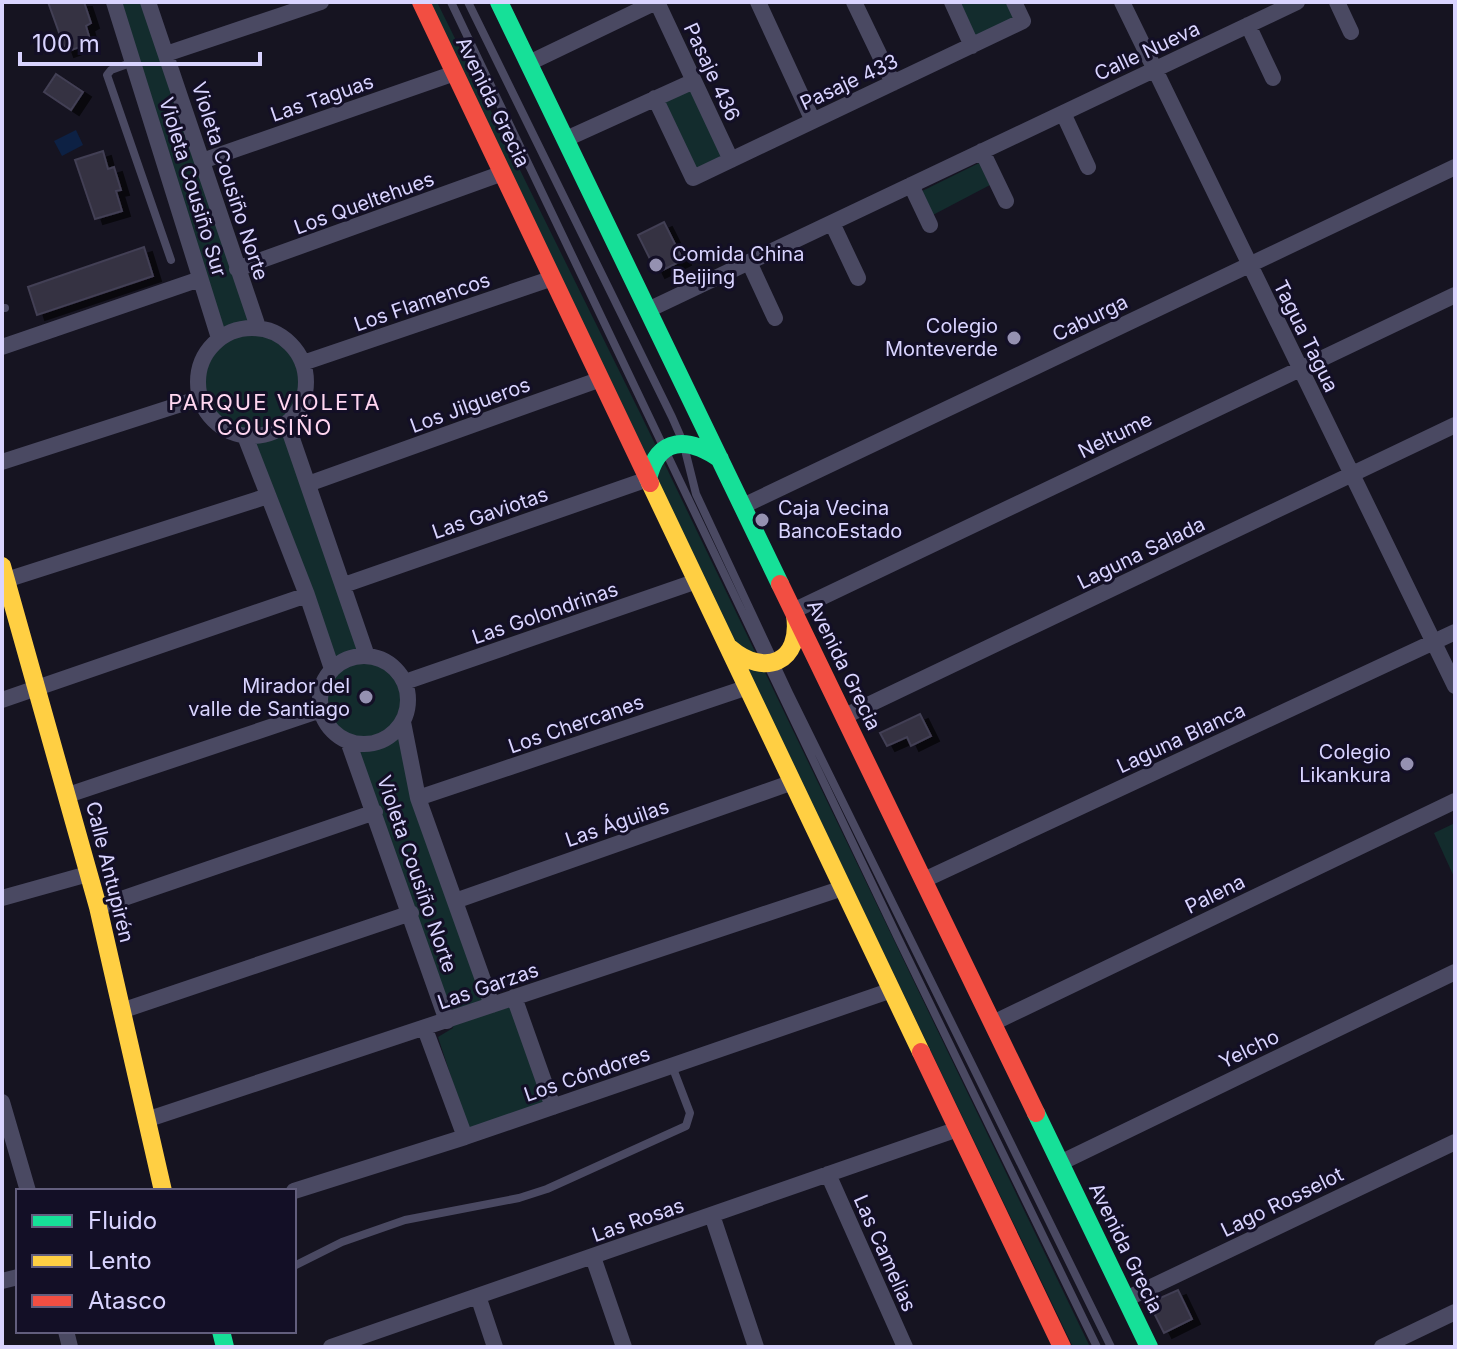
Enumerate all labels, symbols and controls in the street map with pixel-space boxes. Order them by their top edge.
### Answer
scale bar [20,16,260,66]
street label: Calle Nueva [1091,16,1203,86]
street label: Pasaje 436 [679,19,745,125]
text: 100 m [32,29,100,58]
street label: Avenida Grecia [451,33,535,171]
street label: Pasaje 433 [796,49,902,115]
street label: Las Taguas [267,69,377,127]
street label: Violeta Cousiño Norte [187,79,273,283]
street label: Violeta Cousiño Sur [154,95,232,280]
street label: Los Queltehues [291,167,437,239]
place label: Comida China Beijing [672,242,804,289]
marker: Comida China Beijing [647,256,665,274]
street label: Los Flamencos [351,267,493,337]
street label: Tagua Tagua [1269,276,1343,396]
street label: Caburga [1049,290,1131,346]
place label: Colegio Monteverde [885,314,998,361]
marker: Colegio Monteverde [1005,329,1023,347]
street label: Los Jilgueros [407,372,533,438]
district label: PARQUE VIOLETA COUSIÑO [168,389,382,440]
street label: Neltume [1074,407,1156,463]
street label: Las Gaviotas [429,482,551,544]
place label: Caja Vecina BancoEstado [778,496,902,543]
marker: Caja Vecina BancoEstado [753,511,771,529]
street label: Laguna Salada [1073,512,1209,594]
street label: Las Golondrinas [469,577,621,649]
street label: Avenida Grecia [802,596,886,734]
place label: Mirador del valle de Santiago [188,674,350,721]
marker: Mirador del valle de Santiago [357,688,375,706]
street label: Los Chercanes [505,690,647,758]
street label: Laguna Blanca [1113,698,1249,778]
place label: Colegio Likankura [1299,740,1391,787]
marker: Colegio Likankura [1398,755,1416,773]
street label: Violeta Cousiño Norte [372,772,462,976]
street label: Las Águilas [562,793,672,852]
street label: Calle Antupirén [81,799,139,945]
street label: Palena [1181,869,1249,919]
street label: Las Garzas [434,958,542,1014]
street label: Yelcho [1215,1024,1283,1074]
street label: Los Cóndores [521,1041,653,1107]
street label: Lago Rosselot [1217,1162,1348,1242]
street label: Avenida Grecia [1084,1179,1168,1317]
legend [16,1189,296,1333]
street label: Las Camelias [849,1191,921,1315]
street label: Las Rosas [589,1193,687,1247]
text: Fluido [88,1206,157,1235]
text: Lento [88,1246,152,1275]
text: Atasco [88,1286,166,1315]

